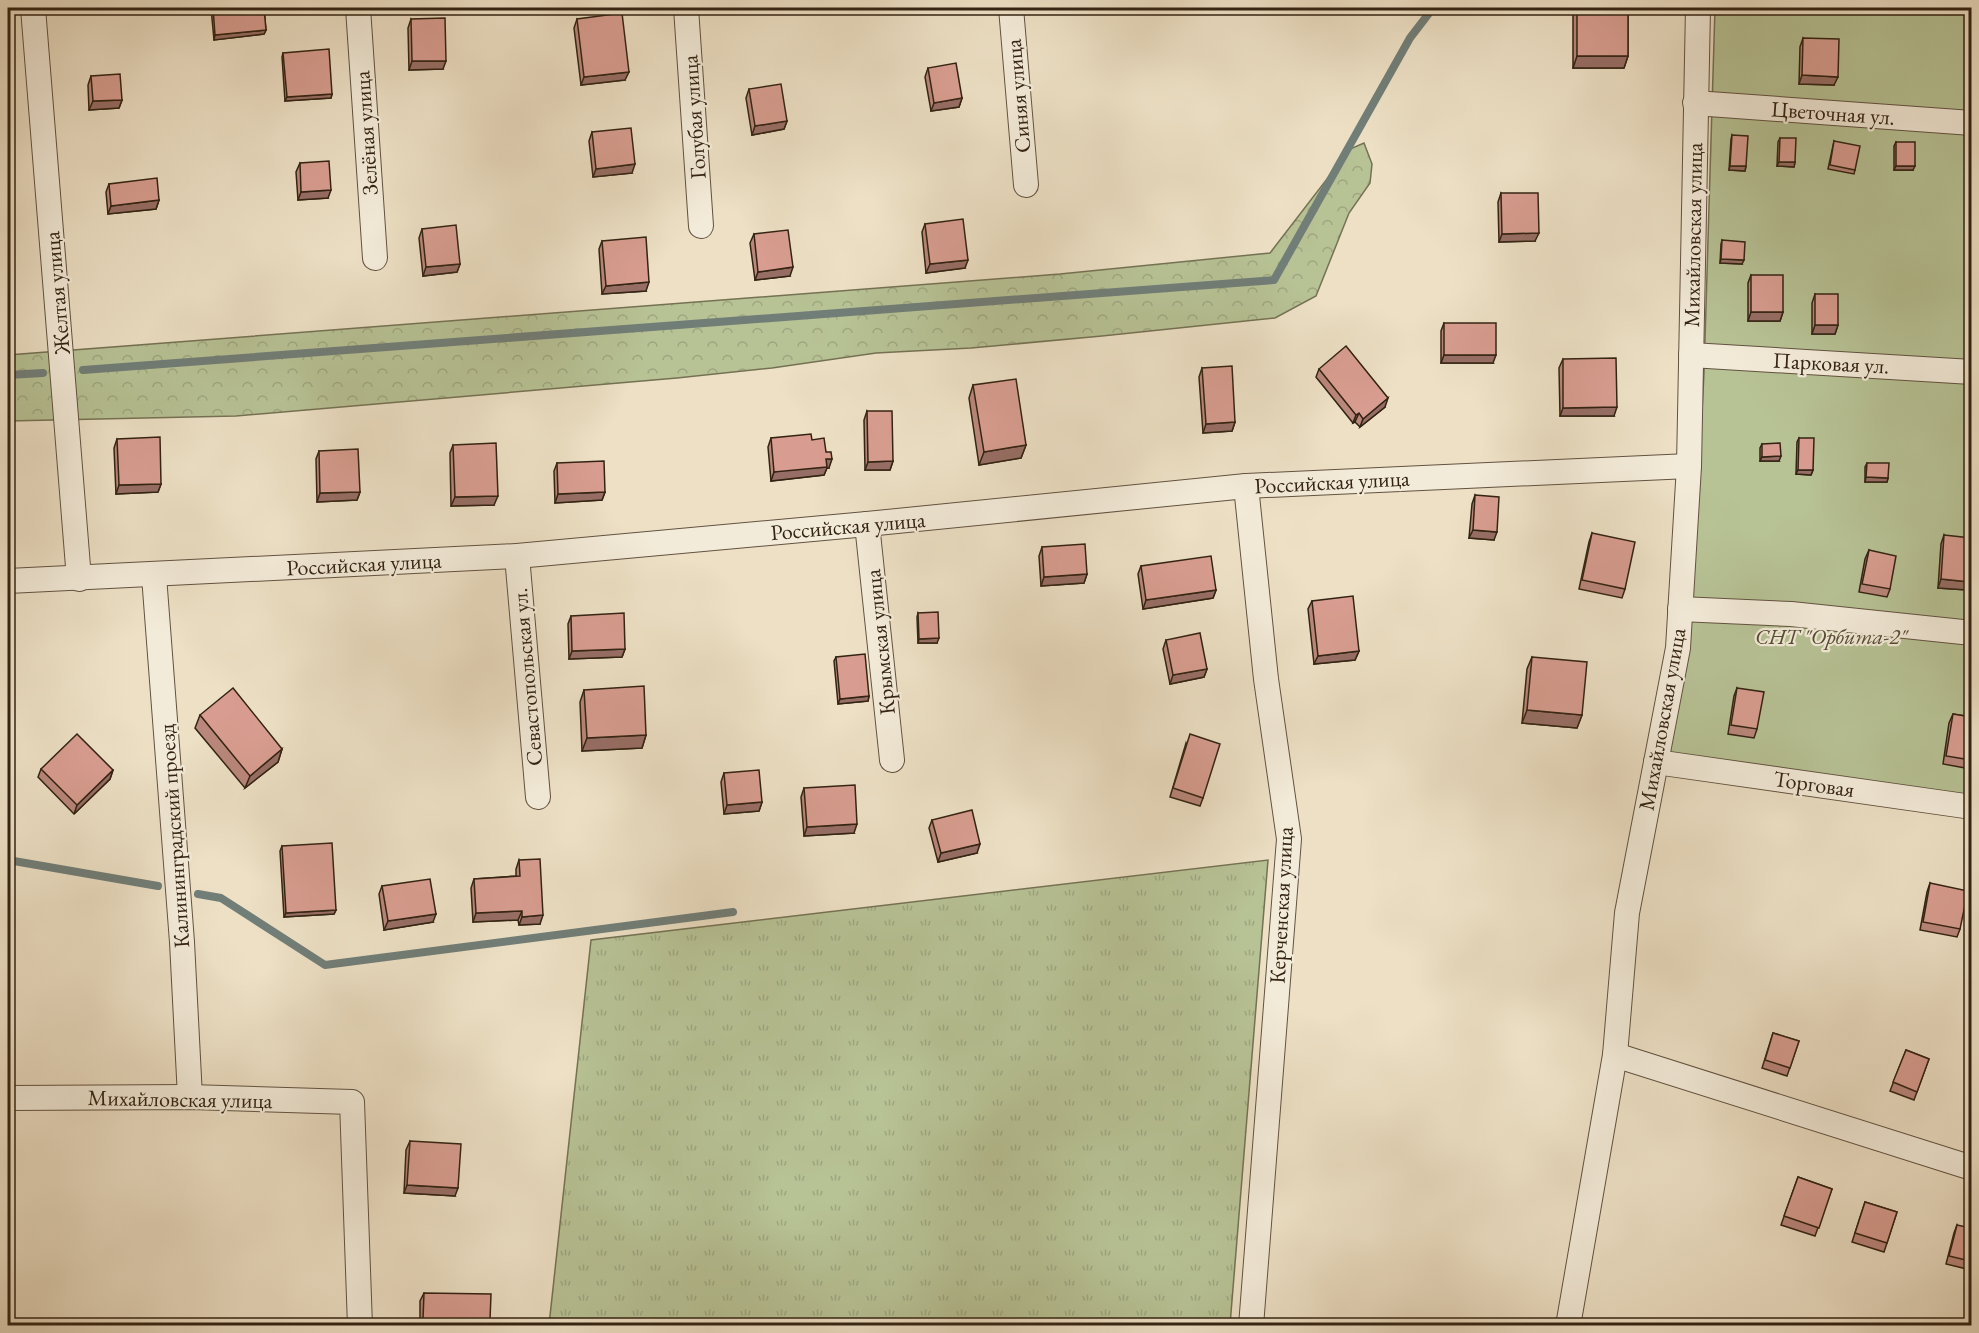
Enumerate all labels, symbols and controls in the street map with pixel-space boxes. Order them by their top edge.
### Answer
street label: Синяя улица [999,38,1037,154]
street label: Голубая улица [675,54,713,180]
street label: Зелёная улица [347,70,385,196]
street label: Цветочная ул. [1770,94,1896,132]
street label: Михайловская улица [1677,142,1709,328]
street label: Желтая улица [37,230,77,357]
street label: Парковая ул. [1772,345,1890,381]
street label: Российская улица [1254,463,1411,501]
street label: Российская улица [769,505,927,547]
street label: Российская улица [286,545,443,583]
street label: Крымская улица [858,567,902,716]
street label: Севастопольская ул. [505,587,549,767]
park label: СНТ "Орбита-2" [1755,622,1910,651]
street label: Михайловская улица [1632,625,1692,813]
street label: Калининградский проезд [152,723,196,949]
street label: Торговая [1772,764,1856,804]
street label: Керченская улица [1262,826,1300,984]
street label: Михайловская улица [87,1083,273,1115]

